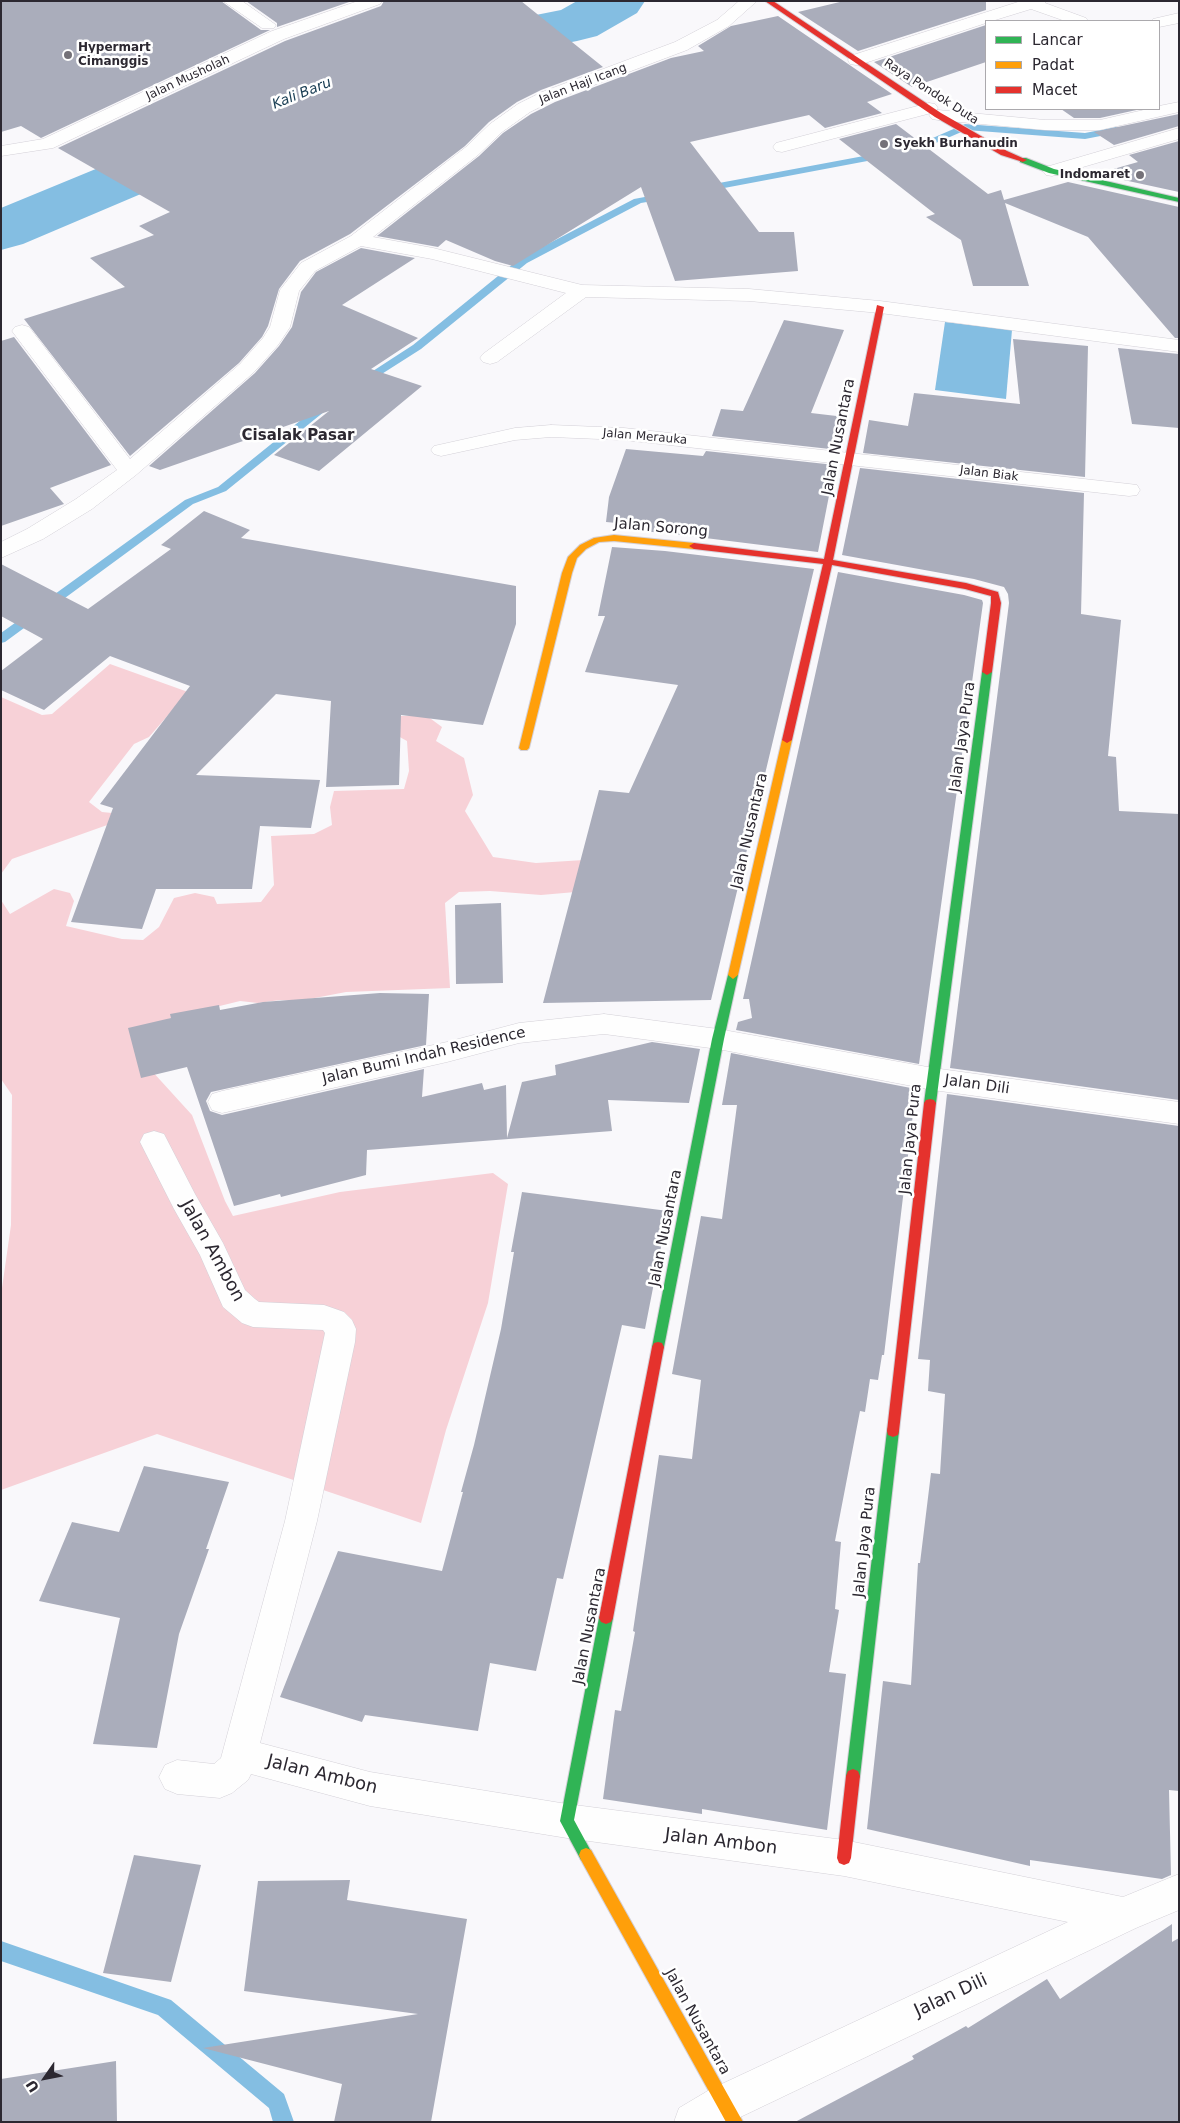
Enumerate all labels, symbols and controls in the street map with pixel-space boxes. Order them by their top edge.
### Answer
legend [985,20,1160,110]
text: Lancar [1032,31,1083,49]
place label: Hypermart Cimanggis [78,41,151,69]
marker: Hypermart Cimanggis [62,49,74,61]
street label: Jalan Musholah [144,52,232,104]
street label: Raya Pondok Duta [881,56,981,128]
text: Padat [1032,56,1074,74]
street label: Jalan Haji Icang [537,61,629,107]
water label: Kali Baru [270,75,334,113]
text: Macet [1032,81,1078,99]
place label: Syekh Burhanudin [894,137,1018,151]
marker: Syekh Burhanudin [878,138,890,150]
place label: Indomaret [1060,168,1130,182]
marker: Indomaret [1134,169,1146,181]
street label: Jalan Nusantara [819,377,859,497]
street label: Jalan Merauka [602,426,688,448]
district label: Cisalak Pasar [242,427,354,445]
street label: Jalan Biak [959,463,1019,485]
street label: Jalan Sorong [613,515,709,541]
street label: Jalan Jaya Pura [946,681,980,793]
street label: Jalan Nusantara [728,771,772,891]
street label: Jalan Bumi Indah Residence [321,1024,527,1088]
street label: Jalan Dili [943,1072,1011,1098]
street label: Jalan Jaya Pura [896,1083,926,1195]
street label: Jalan Nusantara [646,1168,686,1288]
street label: Jalan Ambon [175,1196,249,1306]
street label: Jalan Jaya Pura [850,1486,880,1598]
street label: Jalan Nusantara [570,1566,610,1686]
street label: Jalan Ambon [264,1751,380,1799]
street label: Jalan Ambon [664,1824,778,1860]
street label: Jalan Nusantara [660,1966,734,2078]
street label: Jalan Dili [911,1970,991,2022]
north arrow [20,2053,70,2103]
text: U [23,2077,42,2095]

